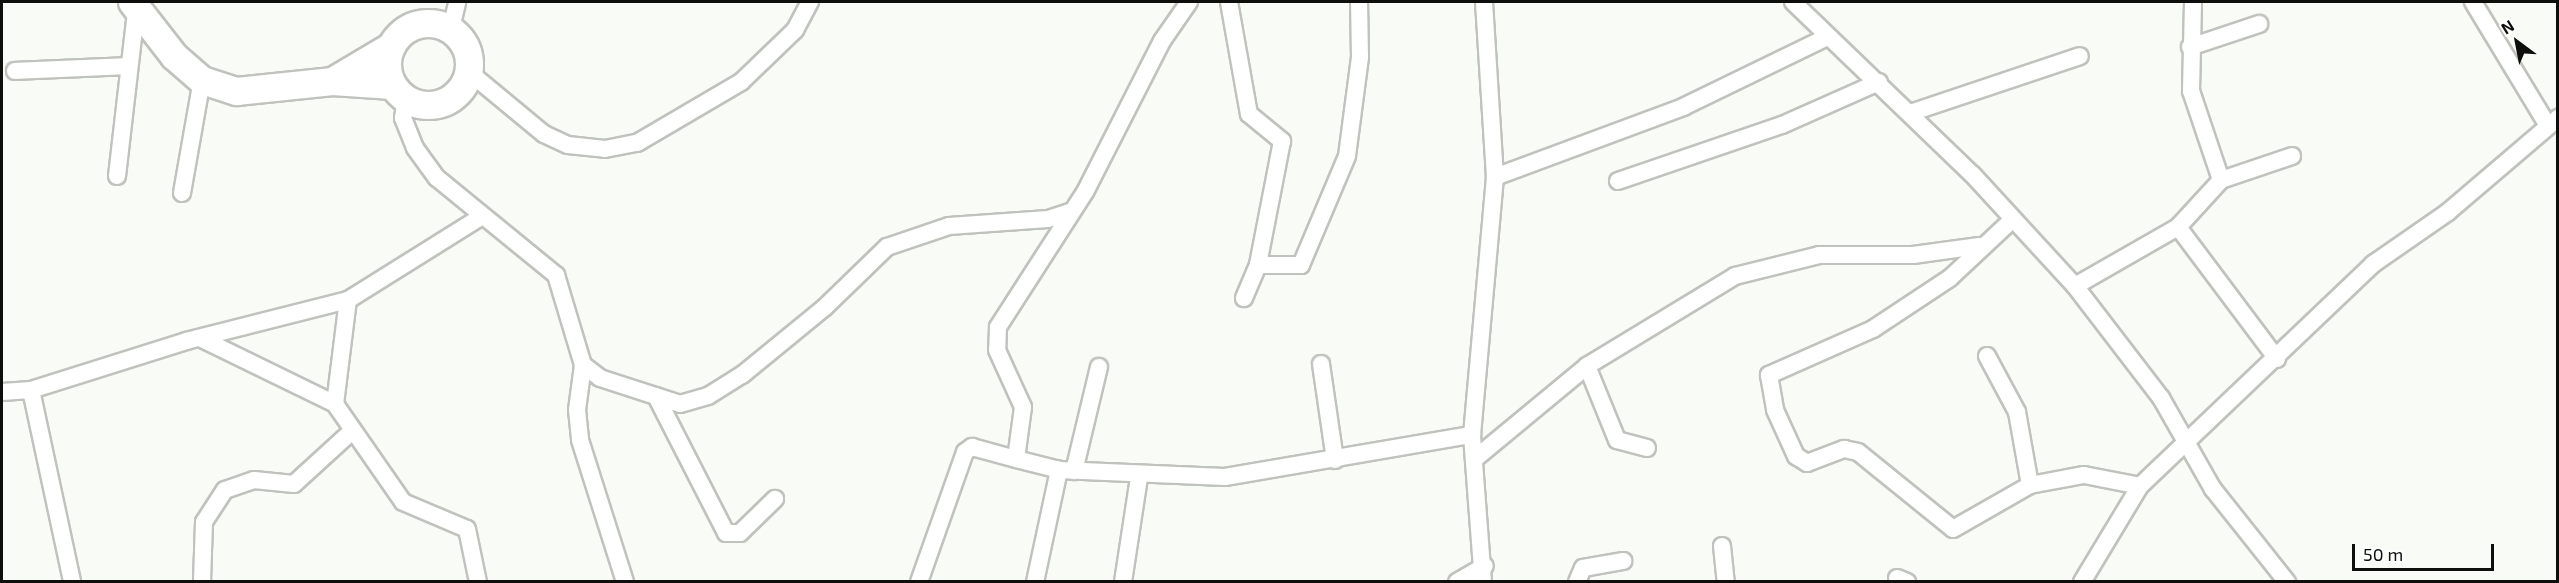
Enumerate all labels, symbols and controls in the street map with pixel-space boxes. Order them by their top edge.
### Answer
north arrow [2487,12,2547,72]
text: N [2497,15,2517,37]
scale bar [2355,532,2498,570]
text: 50 m [2363,543,2403,565]

